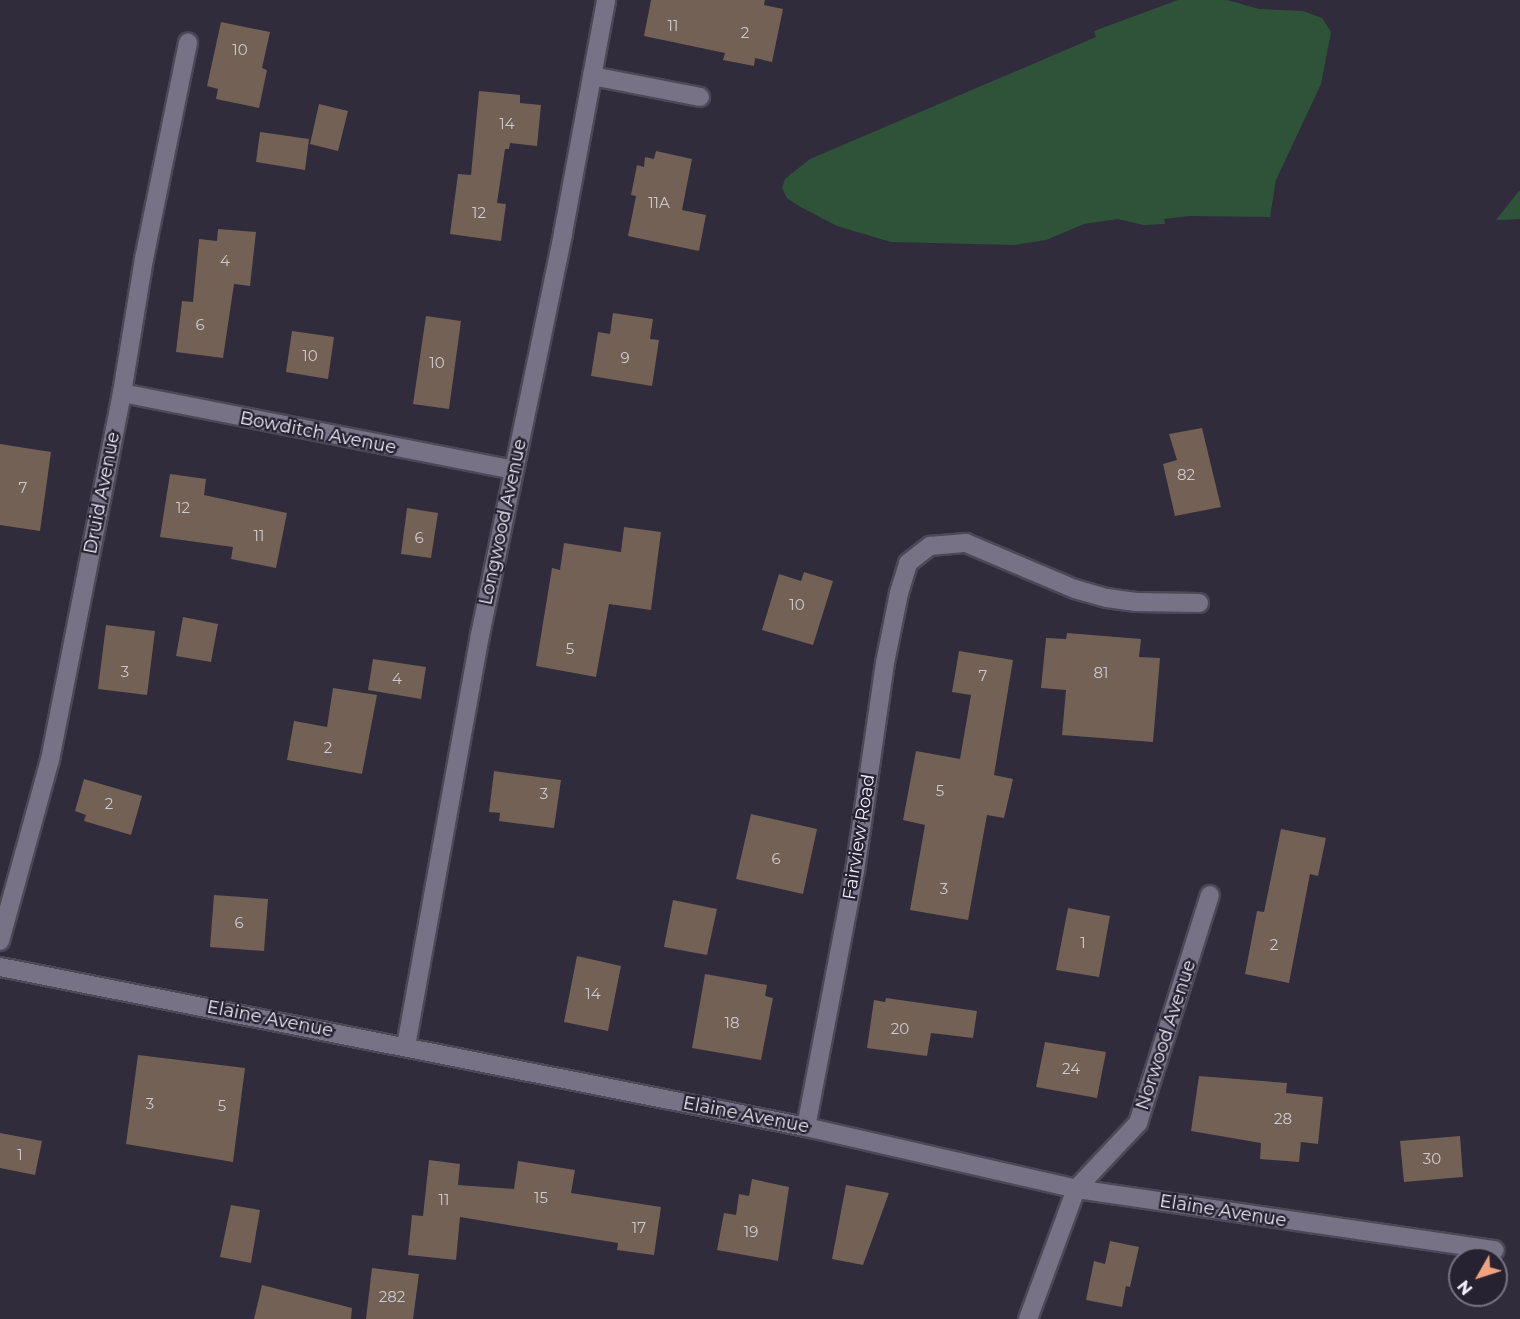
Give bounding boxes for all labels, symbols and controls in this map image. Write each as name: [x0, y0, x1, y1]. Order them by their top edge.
house number: 11: [668, 17, 678, 35]
house number: 2: [741, 24, 749, 42]
house number: 10: [232, 41, 248, 59]
house number: 14: [499, 115, 515, 133]
house number: 11A: [648, 194, 670, 212]
house number: 12: [472, 204, 486, 222]
house number: 4: [220, 252, 230, 270]
house number: 6: [195, 316, 205, 334]
house number: 10: [302, 347, 318, 365]
house number: 9: [620, 349, 630, 367]
house number: 10: [429, 354, 445, 372]
street label: Bowditch Avenue: [238, 407, 398, 459]
street label: Druid Avenue: [80, 430, 124, 556]
street label: Longwood Avenue: [475, 437, 531, 607]
house number: 82: [1177, 466, 1195, 484]
house number: 7: [19, 479, 27, 497]
house number: 12: [176, 499, 190, 517]
house number: 11: [254, 527, 264, 545]
house number: 6: [414, 529, 424, 547]
house number: 10: [789, 596, 805, 614]
house number: 5: [566, 640, 574, 658]
house number: 3: [121, 663, 129, 681]
house number: 81: [1094, 664, 1108, 682]
house number: 7: [979, 667, 987, 685]
house number: 4: [392, 670, 402, 688]
house number: 2: [324, 739, 332, 757]
street label: Fairview Road: [838, 773, 880, 901]
house number: 5: [936, 782, 944, 800]
house number: 3: [540, 785, 548, 803]
house number: 2: [105, 795, 113, 813]
house number: 6: [771, 850, 781, 868]
house number: 3: [940, 880, 948, 898]
house number: 6: [234, 914, 244, 932]
house number: 1: [1080, 934, 1086, 952]
house number: 2: [1270, 936, 1278, 954]
street label: Norwood Avenue: [1132, 957, 1200, 1113]
house number: 14: [585, 985, 601, 1003]
street label: Elaine Avenue: [205, 996, 335, 1042]
house number: 18: [725, 1014, 739, 1032]
house number: 20: [891, 1020, 909, 1038]
house number: 24: [1062, 1060, 1080, 1078]
street label: Elaine Avenue: [681, 1092, 811, 1138]
house number: 3: [146, 1095, 154, 1113]
house number: 5: [218, 1097, 226, 1115]
house number: 28: [1274, 1110, 1292, 1128]
house number: 1: [17, 1146, 23, 1164]
house number: 30: [1423, 1150, 1441, 1168]
house number: 15: [534, 1189, 548, 1207]
street label: Elaine Avenue: [1158, 1190, 1288, 1232]
house number: 11: [439, 1191, 449, 1209]
house number: 17: [632, 1219, 646, 1237]
house number: 19: [744, 1223, 758, 1241]
north arrow: [1448, 1247, 1508, 1307]
text: N: [1454, 1276, 1477, 1298]
house number: 282: [379, 1288, 405, 1306]

